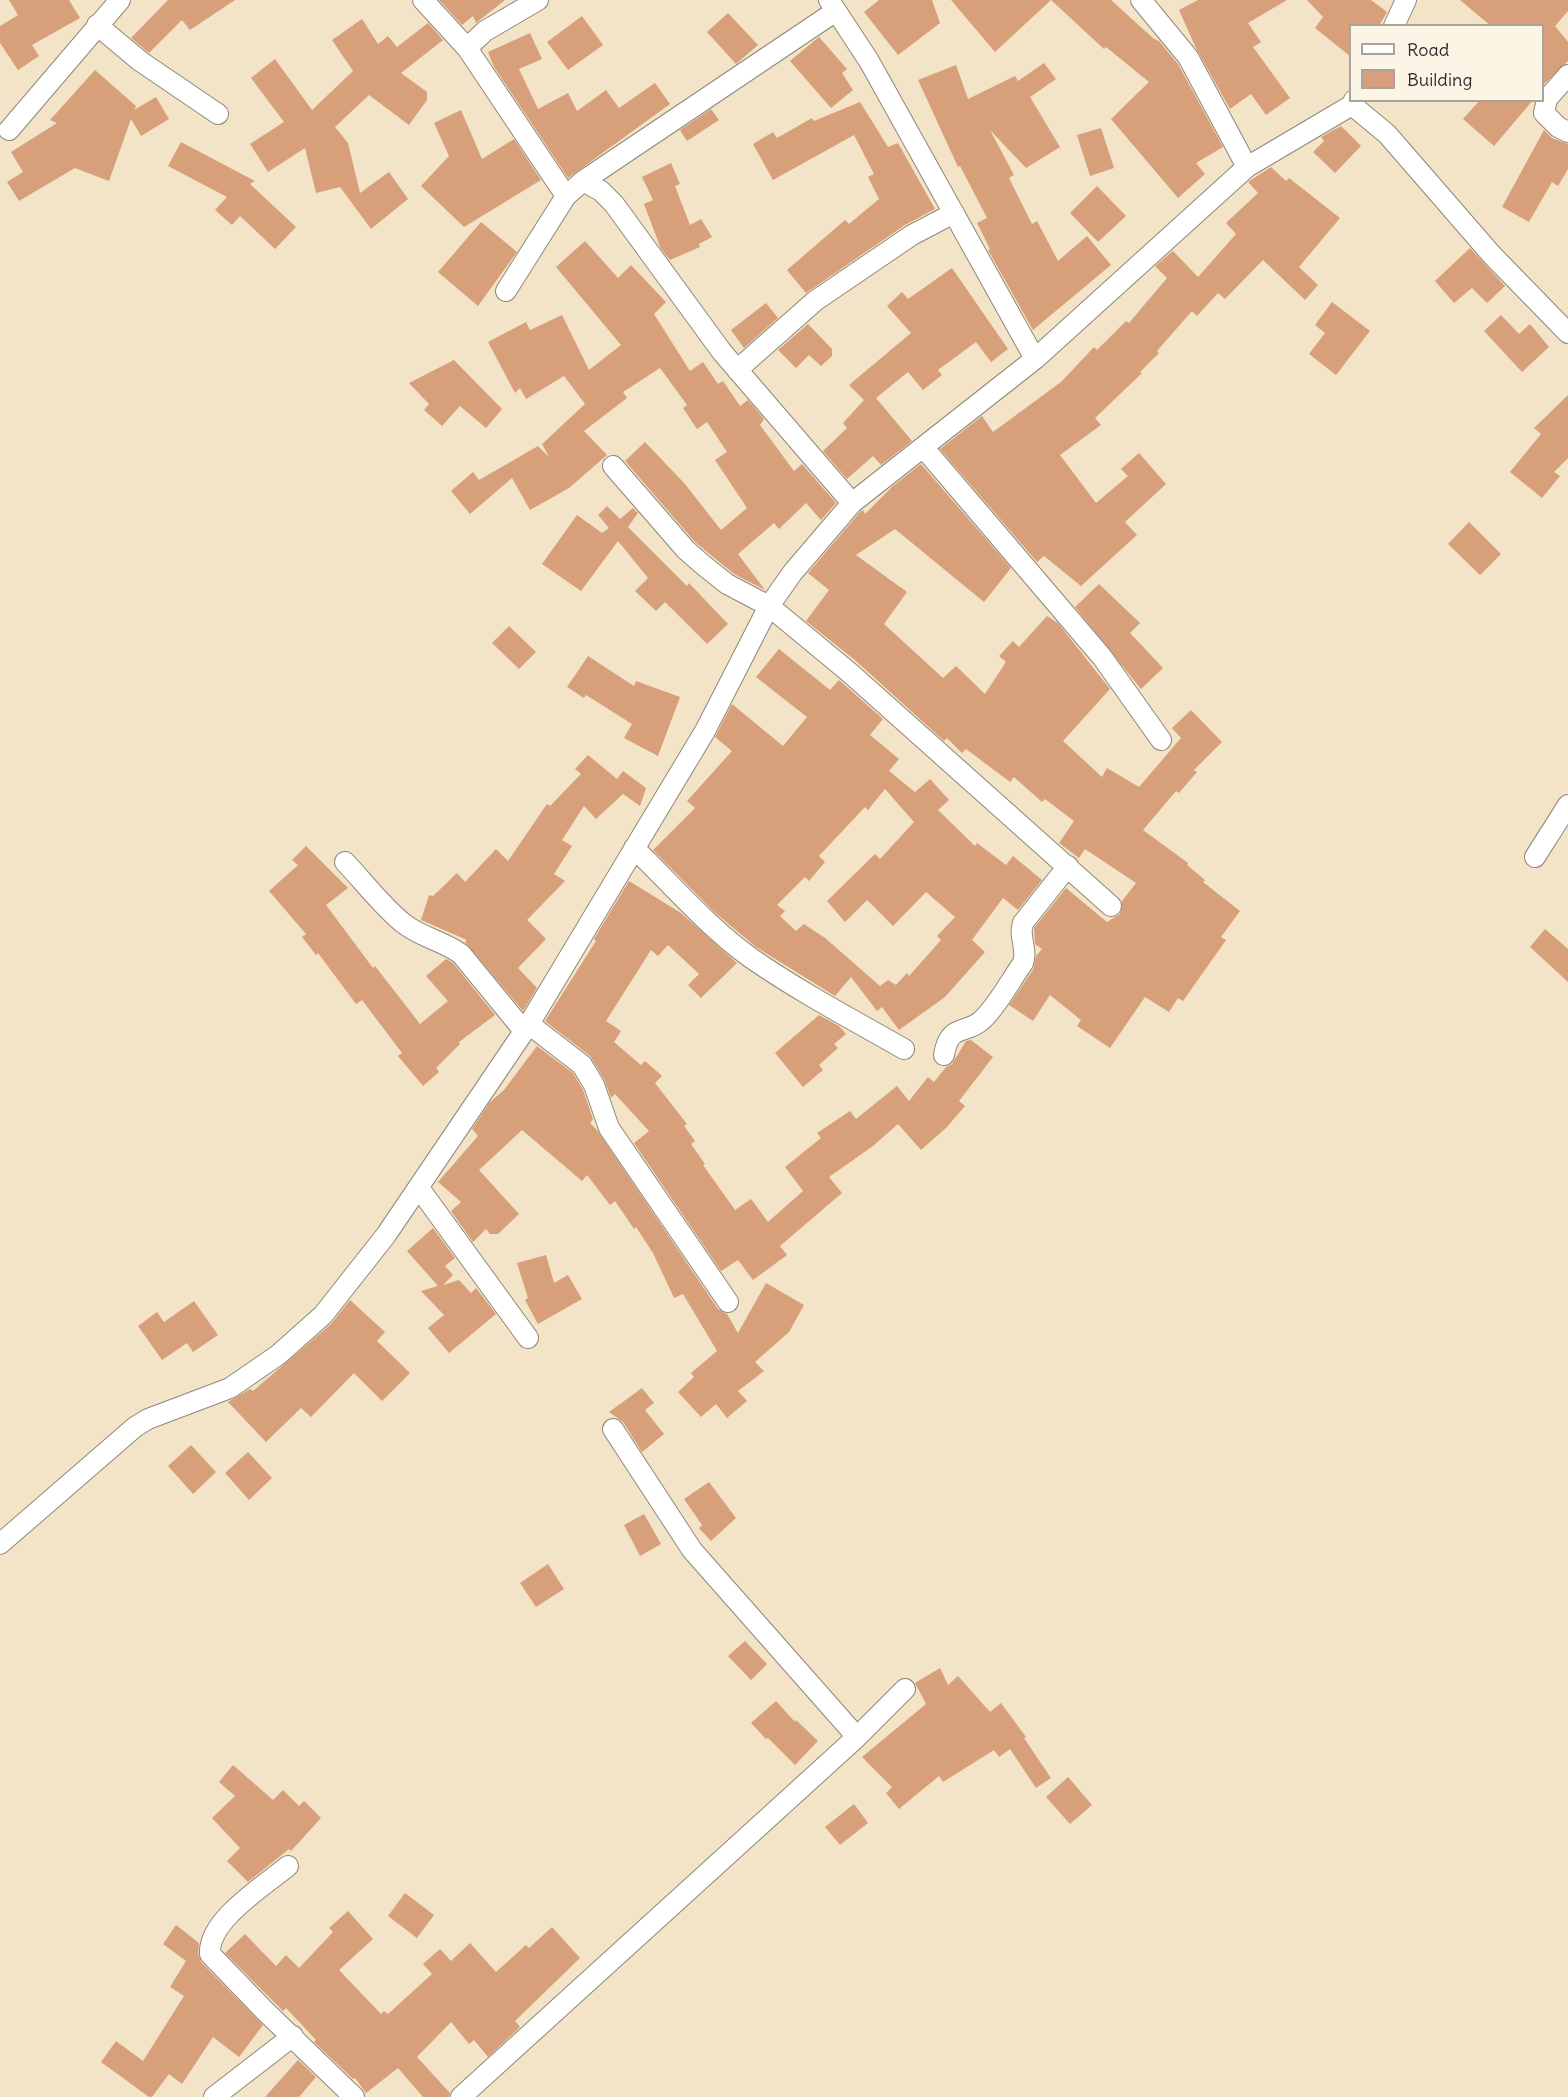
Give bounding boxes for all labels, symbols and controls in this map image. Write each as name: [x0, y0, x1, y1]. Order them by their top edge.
legend: [1349, 24, 1544, 102]
text: Road: [1407, 38, 1449, 61]
text: Building: [1407, 68, 1472, 91]

